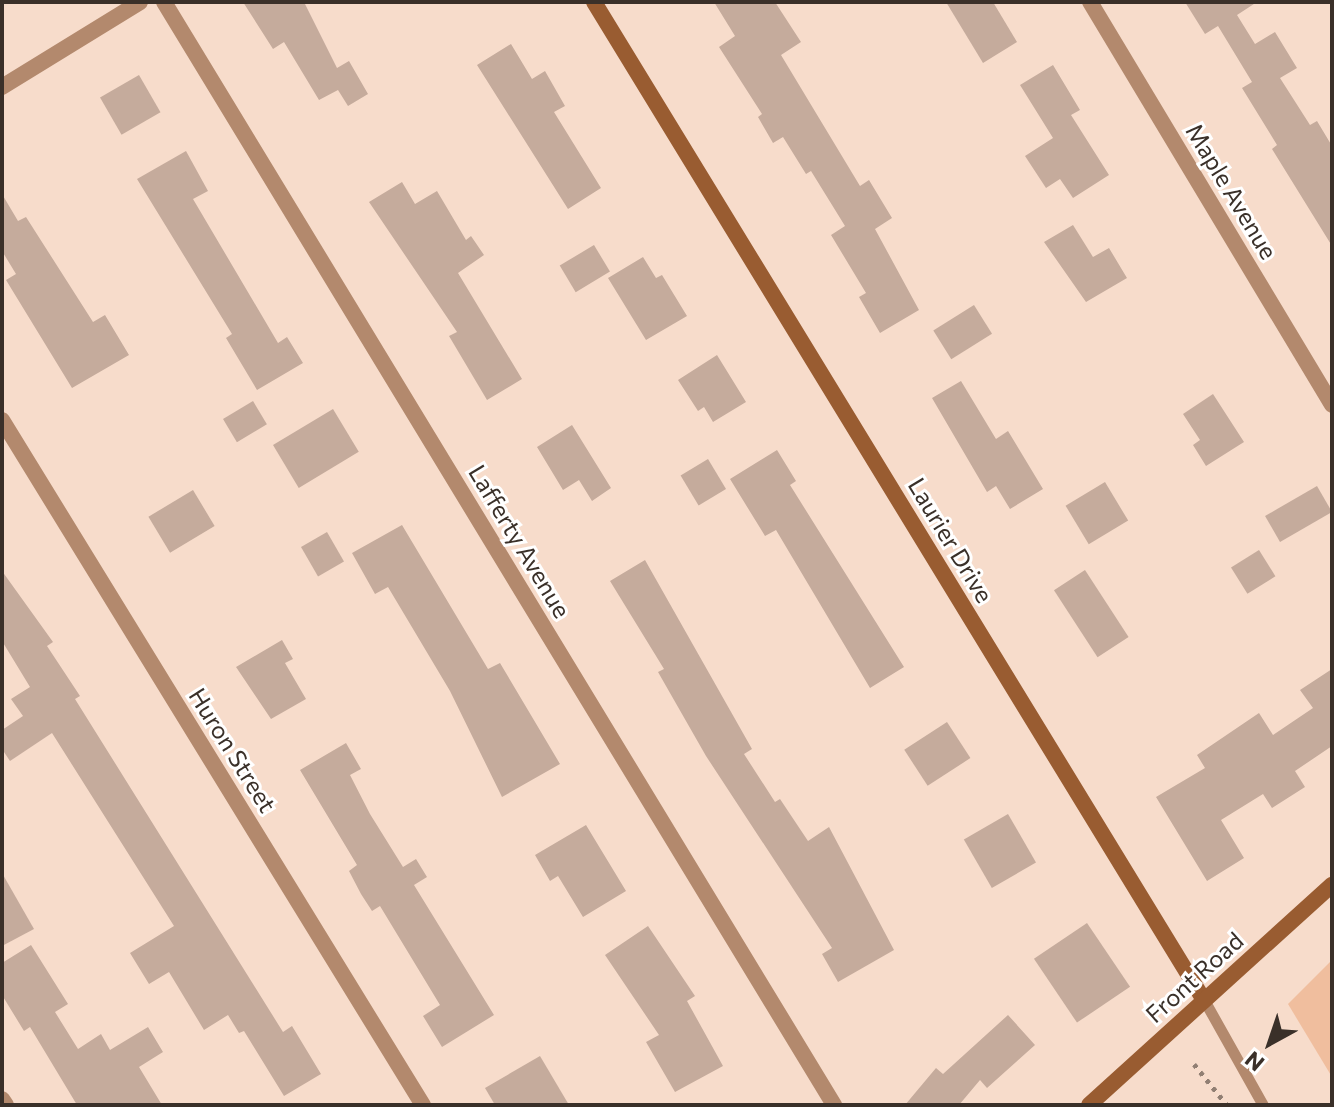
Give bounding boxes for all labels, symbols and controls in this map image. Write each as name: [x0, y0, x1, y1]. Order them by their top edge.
street label: Maple Avenue: [1180, 118, 1284, 264]
street label: Lafferty Avenue: [463, 459, 577, 623]
street label: Laurier Drive: [903, 472, 999, 608]
street label: Huron Street: [183, 683, 283, 817]
street label: Front Road: [1139, 926, 1249, 1028]
north arrow: [1230, 1003, 1310, 1083]
text: N: [1239, 1046, 1269, 1077]

